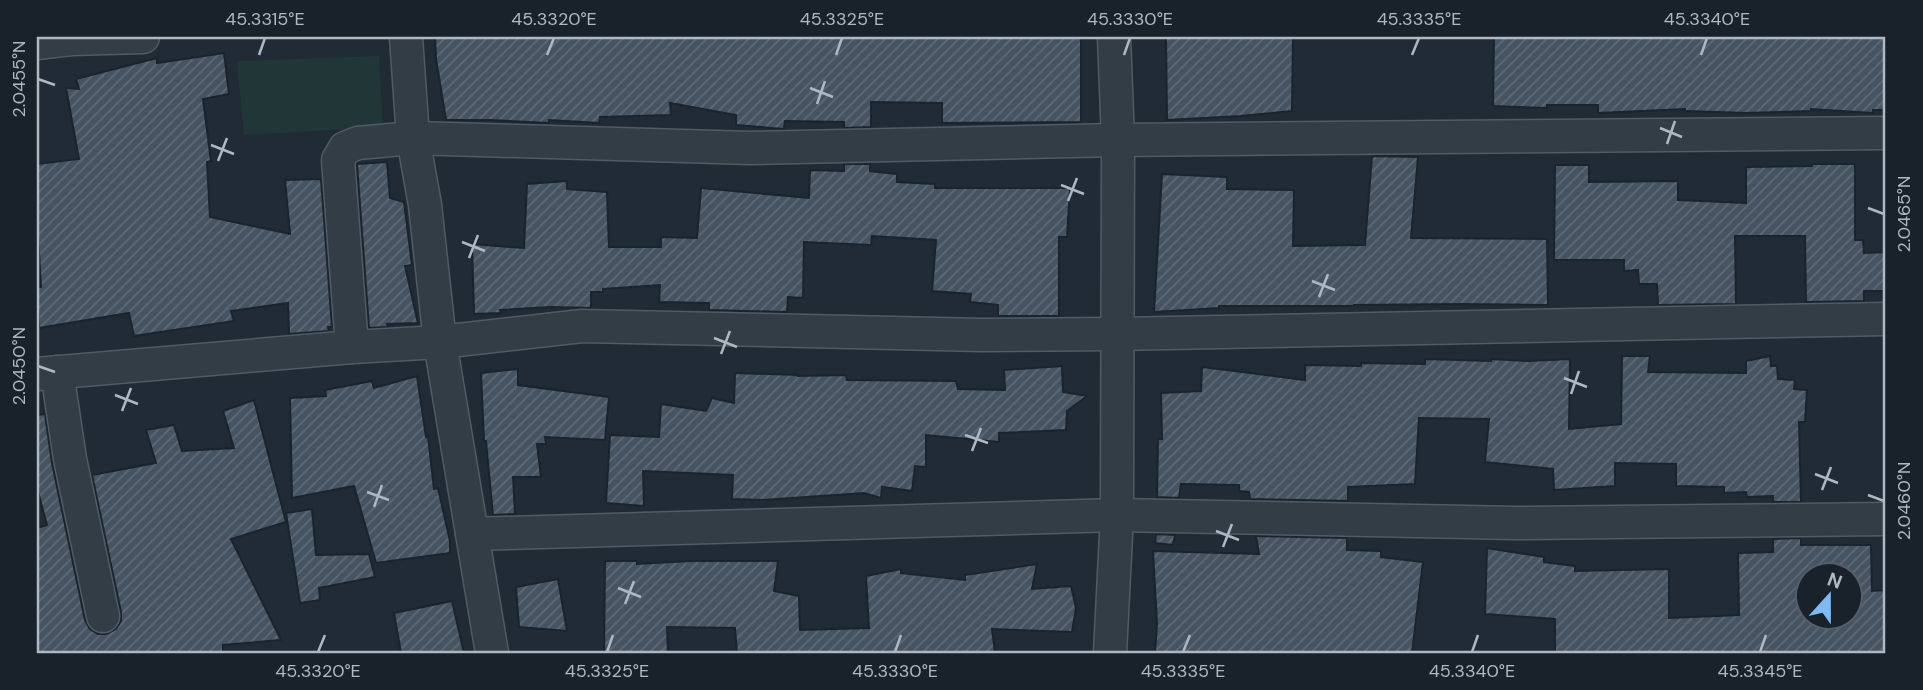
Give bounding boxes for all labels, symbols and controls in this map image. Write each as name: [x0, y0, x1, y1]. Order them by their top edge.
text: 45.3315°E: [225, 7, 305, 31]
text: 45.3320°E: [511, 7, 597, 31]
text: 45.3325°E: [800, 7, 884, 31]
text: 45.3330°E: [1087, 7, 1173, 31]
text: 45.3335°E: [1377, 7, 1461, 31]
text: 45.3340°E: [1664, 7, 1750, 31]
text: 2.0455°N: [7, 40, 31, 118]
text: 2.0465°N: [1892, 176, 1916, 253]
text: 2.0450°N: [7, 327, 31, 405]
text: 2.0460°N: [1892, 462, 1916, 540]
north arrow: [1794, 560, 1864, 630]
text: N: [1824, 566, 1846, 595]
text: 45.3320°E: [275, 659, 361, 683]
text: 45.3325°E: [565, 659, 649, 683]
text: 45.3330°E: [852, 659, 938, 683]
text: 45.3335°E: [1141, 659, 1225, 683]
text: 45.3340°E: [1429, 659, 1515, 683]
text: 45.3345°E: [1718, 659, 1803, 683]

